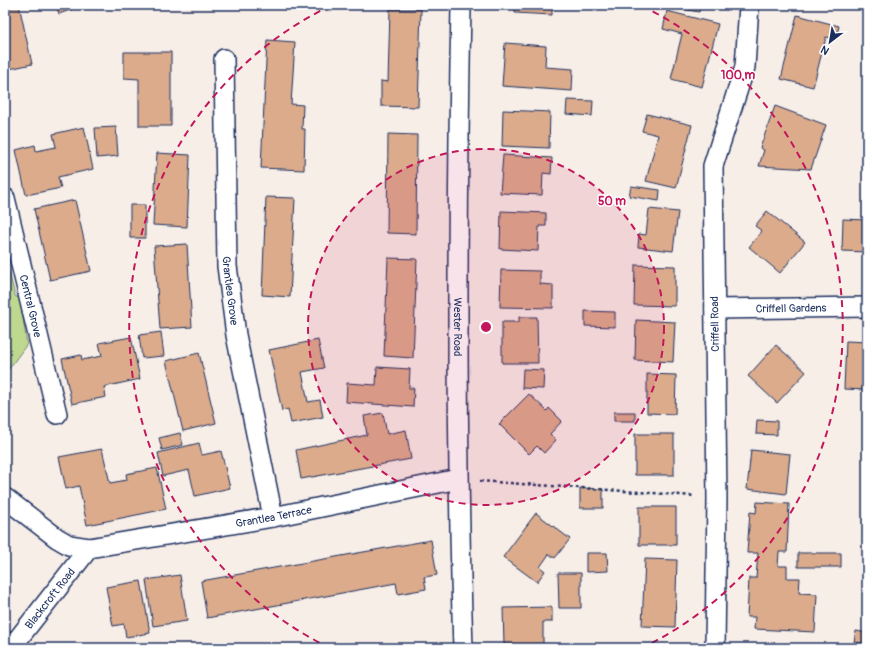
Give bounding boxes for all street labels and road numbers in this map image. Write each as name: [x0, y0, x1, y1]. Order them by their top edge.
street label: Grantlea Grove: [220, 256, 241, 327]
street label: Central Grove: [17, 273, 45, 339]
street label: Criffell Road: [708, 296, 722, 352]
street label: Wester Road: [451, 298, 464, 356]
street label: Criffell Gardens: [756, 301, 827, 315]
street label: Grantlea Terrace: [235, 503, 313, 530]
street label: Blackcroft Road: [22, 565, 77, 631]

